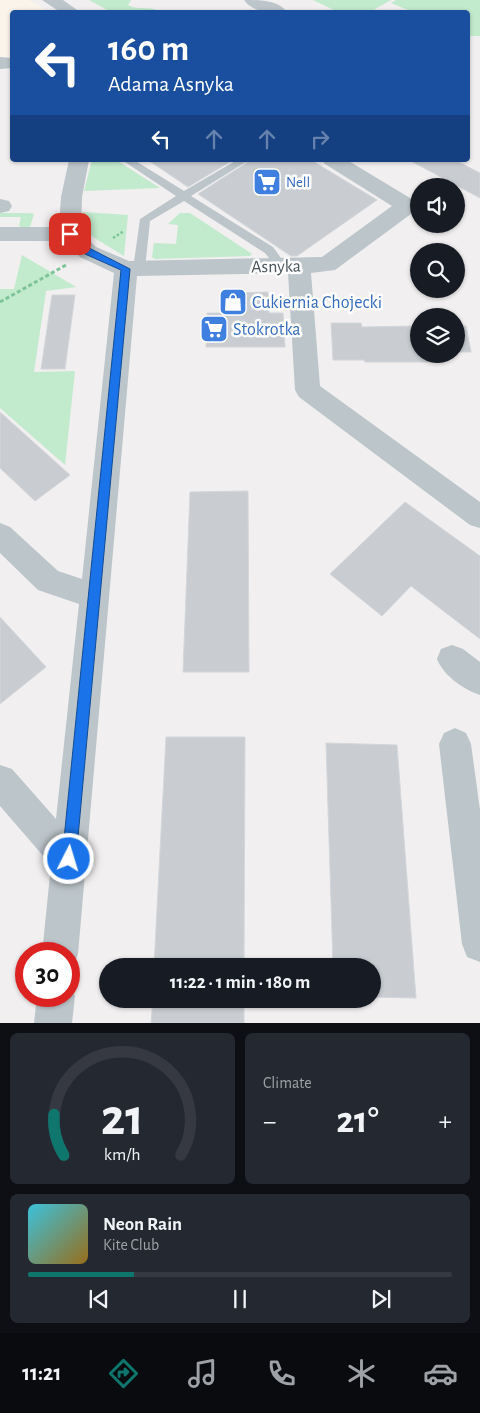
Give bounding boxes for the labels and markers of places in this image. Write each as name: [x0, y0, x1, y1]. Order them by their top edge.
supermarket icon: Nell: [252, 167, 282, 197]
place label: Nell: [286, 175, 310, 190]
pin: [49, 213, 91, 255]
shop icon: Cukiernia Chojecki: [218, 287, 248, 317]
place label: Cukiernia Chojecki: [252, 294, 382, 312]
supermarket icon: Stokrotka: [199, 314, 229, 344]
place label: Stokrotka: [233, 321, 301, 339]

